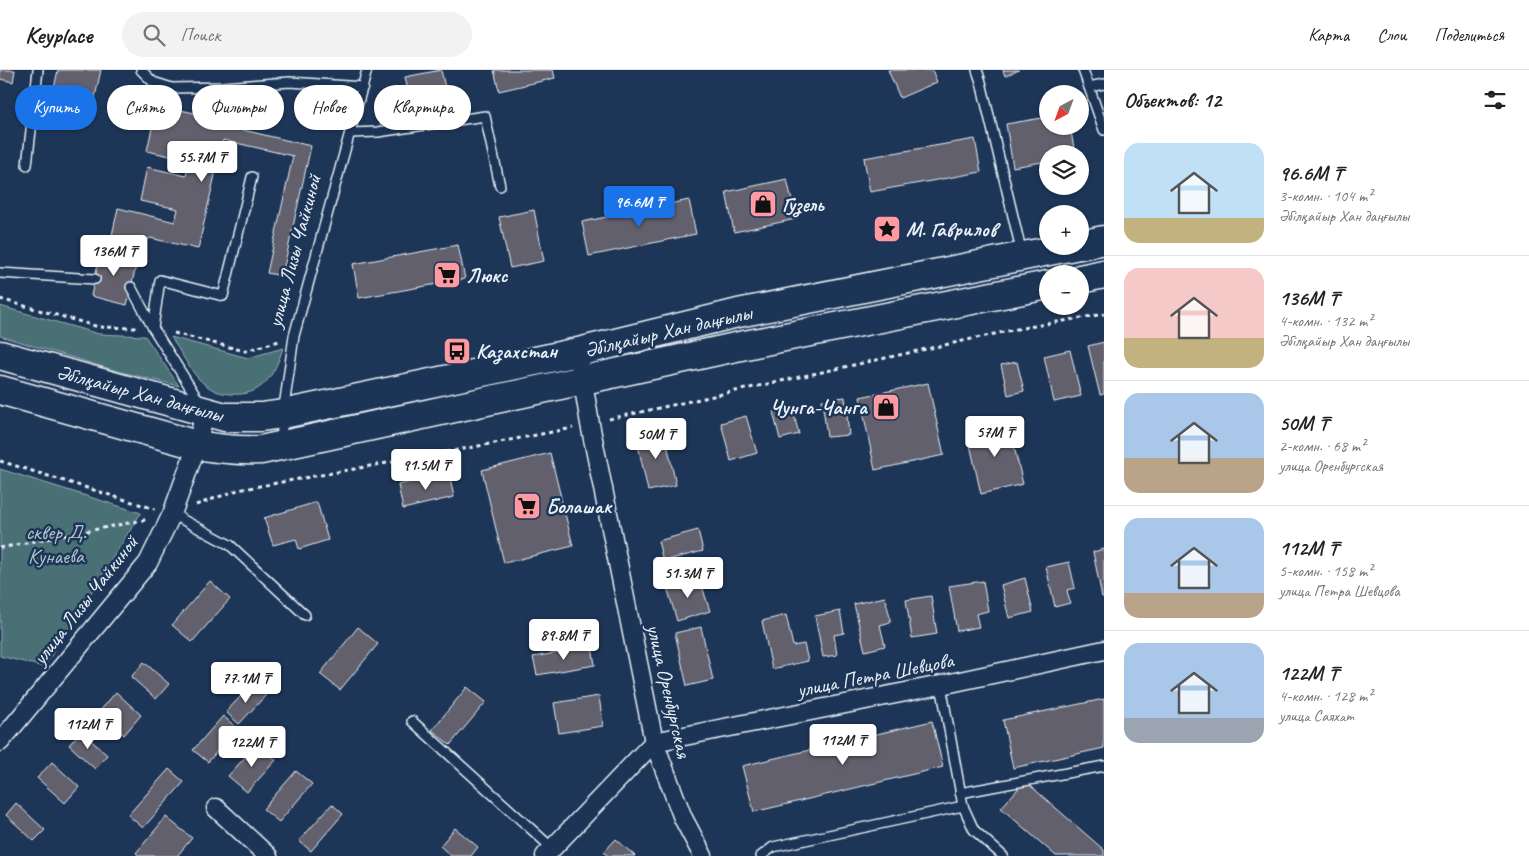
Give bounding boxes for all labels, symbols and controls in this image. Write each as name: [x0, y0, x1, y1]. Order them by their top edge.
search box: [122, 12, 472, 57]
text: Keyplace: [25, 20, 92, 50]
icon: search: [140, 21, 168, 49]
text: Поиск: [180, 23, 220, 47]
text: Карта: [1308, 24, 1349, 46]
text: Слои: [1377, 24, 1406, 46]
text: Поделиться: [1434, 24, 1504, 46]
chip: Купить: [15, 85, 97, 130]
chip: Снять: [107, 85, 182, 130]
chip: Фильтры: [192, 85, 284, 130]
chip: Новое: [294, 85, 364, 130]
chip: Квартира: [374, 85, 471, 130]
north arrow: [1039, 85, 1089, 135]
map controls: [1039, 85, 1089, 315]
icon: filters: [1481, 86, 1509, 114]
text: Объектов: 12: [1124, 87, 1221, 113]
pin: 55.7M ₸: [156, 140, 248, 183]
button: layers: [1039, 145, 1089, 195]
text: 55.7M ₸: [178, 147, 226, 167]
text: 96.6M ₸: [1279, 160, 1343, 186]
icon: home: [1164, 163, 1224, 223]
street label: улица Лизы Чайкиной: [261, 171, 327, 332]
pin: 96.6M ₸: [593, 186, 685, 228]
text: 3-комн. · 104 m²: [1279, 186, 1372, 206]
shop icon: Гузель: [748, 189, 778, 219]
place label: Гузель: [782, 191, 825, 218]
text: 96.6M ₸: [615, 192, 663, 212]
button: +: [1039, 205, 1089, 255]
text: Әбілқайыр Хан даңғылы: [1279, 206, 1409, 226]
place icon: М. Гаврилов: [872, 214, 902, 244]
place label: М. Гаврилов: [906, 216, 1001, 242]
pin: 136M ₸: [73, 234, 155, 277]
text: 136M ₸: [91, 241, 137, 261]
supermarket icon: Люкс: [432, 260, 462, 290]
place label: Люкс: [466, 262, 508, 288]
button: −: [1039, 265, 1089, 315]
text: 136M ₸: [1279, 285, 1338, 311]
icon: home: [1164, 288, 1224, 348]
street label: Әбілқайыр Хан даңғылы: [582, 299, 756, 363]
text: 4-комн. · 132 m²: [1279, 311, 1372, 331]
text: Әбілқайыр Хан даңғылы: [1279, 331, 1409, 351]
bus stop icon: Казахстан: [442, 336, 472, 366]
place label: Казахстан: [476, 338, 559, 365]
street label: Әбілқайыр Хан даңғылы: [54, 358, 228, 428]
shop icon: Чунга-Чанга: [871, 392, 901, 422]
place label: Чунга-Чанга: [769, 394, 869, 420]
text: 50M ₸: [1279, 410, 1328, 436]
icon: home: [1164, 413, 1224, 473]
pin: 57M ₸: [960, 416, 1030, 458]
pin: 50M ₸: [621, 418, 691, 460]
text: 57M ₸: [976, 422, 1014, 442]
text: 50M ₸: [637, 424, 675, 444]
text: 2-комн. · 68 m²: [1279, 436, 1365, 456]
pin: 91.5M ₸: [380, 448, 472, 491]
text: 91.5M ₸: [402, 455, 450, 475]
text: улица Оренбургская: [1279, 456, 1383, 476]
supermarket icon: Болашак: [512, 491, 542, 521]
place label: Болашак: [546, 493, 613, 519]
park label: сквер Д. Кунаева: [26, 519, 87, 569]
street label: улица Лизы Чайкиной: [25, 529, 144, 672]
text: 112M ₸: [1279, 535, 1338, 561]
icon: home: [1164, 538, 1224, 598]
pin: 51.3M ₸: [642, 556, 734, 599]
text: 5-комн. · 158 m²: [1279, 561, 1372, 581]
text: 51.3M ₸: [664, 563, 712, 583]
text: улица Петра Шевцова: [1279, 581, 1400, 601]
pin: 89.8M ₸: [518, 618, 610, 661]
street label: улица Оренбургская: [641, 620, 697, 762]
text: 89.8M ₸: [540, 625, 588, 645]
street label: улица Петра Шевцова: [793, 647, 957, 703]
text: 122M ₸: [1279, 660, 1338, 686]
pin: 77.1M ₸: [200, 662, 292, 704]
icon: home: [1164, 663, 1224, 723]
text: 77.1M ₸: [222, 668, 270, 688]
text: 4-комн. · 128 m²: [1279, 686, 1372, 706]
text: улица Саяхат: [1279, 706, 1353, 726]
pin: 112M ₸: [47, 708, 129, 750]
text: 112M ₸: [66, 714, 110, 734]
pin: 112M ₸: [802, 724, 884, 766]
pin: 122M ₸: [211, 726, 293, 768]
text: 112M ₸: [821, 730, 865, 750]
text: 122M ₸: [230, 732, 274, 752]

